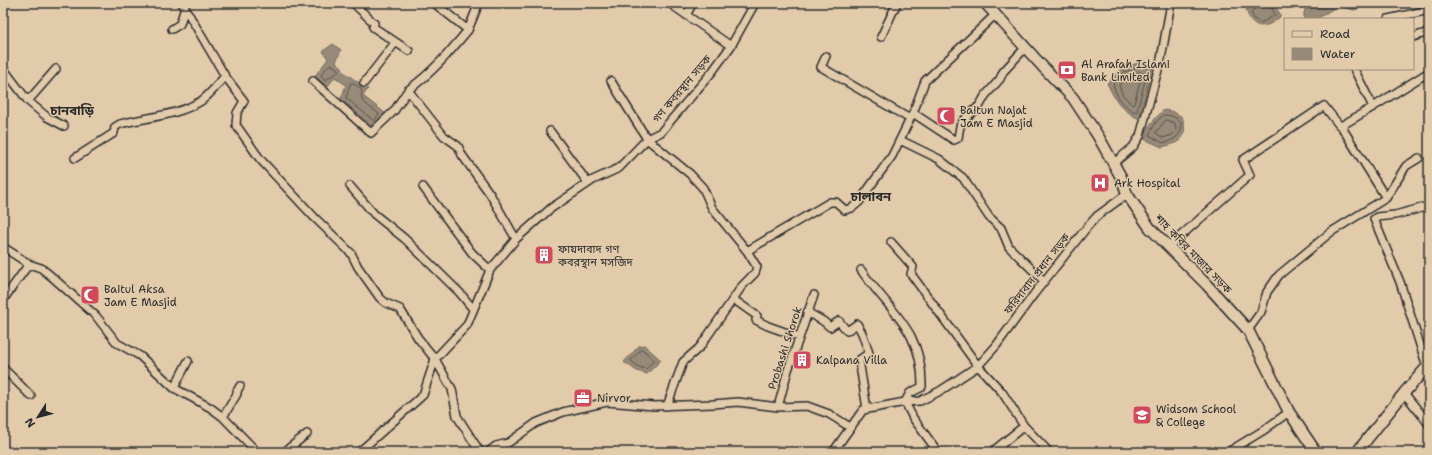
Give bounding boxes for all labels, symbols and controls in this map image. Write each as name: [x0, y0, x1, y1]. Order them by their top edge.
legend: [1284, 18, 1414, 70]
text: Road: [1320, 26, 1351, 42]
text: Water: [1320, 46, 1356, 62]
street label: গণ কবরস্থান সড়ক: [649, 52, 715, 126]
place label: Al Arafah Islami Bank Limited: [1081, 57, 1170, 85]
bank icon: Al Arafah Islami Bank Limited: [1056, 59, 1078, 81]
district label: চানবাড়ি: [49, 102, 94, 119]
place label: Baitun Najat Jam E Masjid: [960, 103, 1033, 131]
mosque icon: Baitun Najat Jam E Masjid: [935, 105, 957, 127]
hospital icon: Ark Hospital: [1089, 172, 1111, 194]
place label: Ark Hospital: [1114, 176, 1181, 191]
district label: চালাবন: [850, 188, 892, 205]
street label: শাহ কবির মাজার সড়ক: [1151, 210, 1235, 297]
street label: ফরিদাবাদ প্রধান সড়ক: [1000, 230, 1073, 318]
place label: ফায়দাবাদ গণ কবরস্থান মসজিদ: [557, 242, 634, 270]
building icon: ফায়দাবাদ গণ কবরস্থান মসজিদ: [533, 244, 555, 266]
place label: Baitul Aksa Jam E Masjid: [104, 282, 177, 310]
mosque icon: Baitul Aksa Jam E Masjid: [79, 284, 101, 306]
street label: Probashi Shorok: [765, 305, 805, 391]
building icon: Kalpana Villa: [791, 349, 813, 371]
place label: Kalpana Villa: [816, 353, 887, 368]
office icon: Nirvor: [572, 387, 594, 409]
place label: Nirvor: [597, 391, 631, 406]
north arrow: [18, 397, 58, 437]
place label: Widsom School & College: [1156, 402, 1237, 430]
school or university icon: Widsom School & College: [1131, 404, 1153, 426]
text: N: [22, 414, 39, 431]

